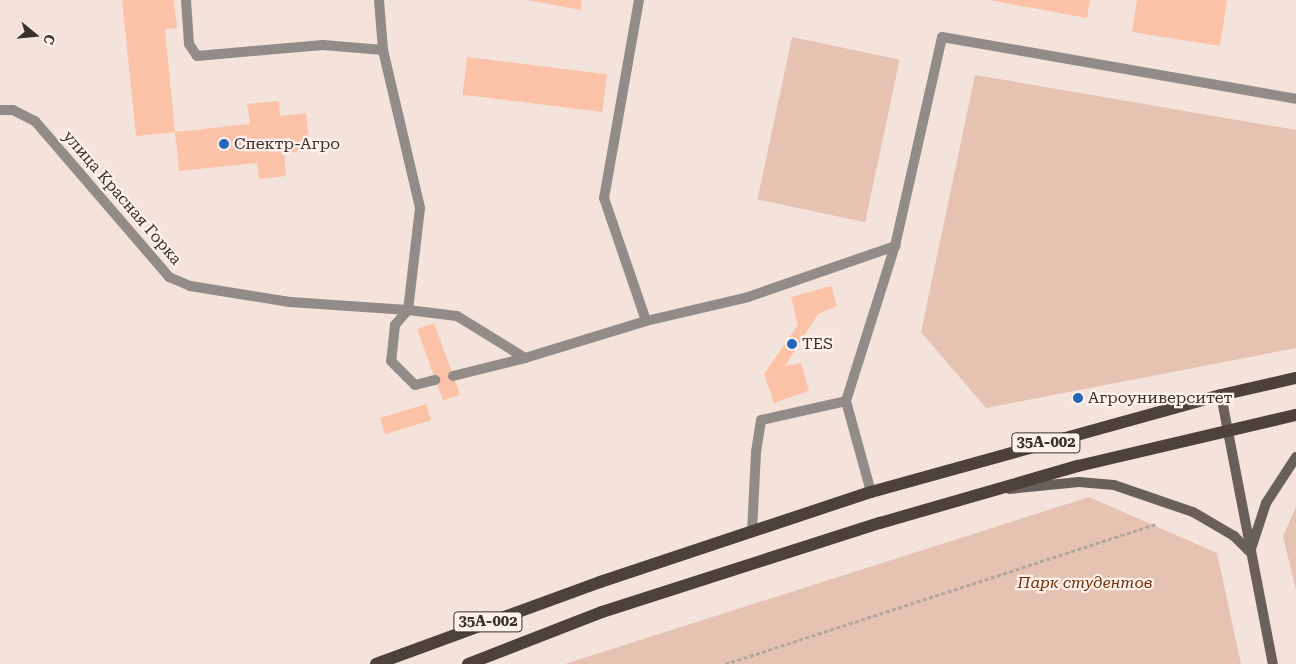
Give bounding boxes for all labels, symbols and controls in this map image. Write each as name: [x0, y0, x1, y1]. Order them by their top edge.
north arrow: [10, 10, 60, 60]
text: С: [40, 32, 58, 46]
street label: улица Красная Горка: [59, 127, 185, 269]
place label: Спектр-Агро: [234, 134, 340, 154]
marker: Спектр-Агро: [218, 138, 230, 150]
place label: TES: [802, 334, 833, 354]
marker: TES: [786, 338, 798, 350]
place label: Агроуниверситет: [1088, 388, 1233, 408]
marker: Агроуниверситет: [1072, 392, 1084, 404]
road number: 35А-002: [1011, 430, 1081, 456]
park label: Парк студентов: [1017, 573, 1153, 593]
road number: 35А-002: [453, 610, 523, 634]

